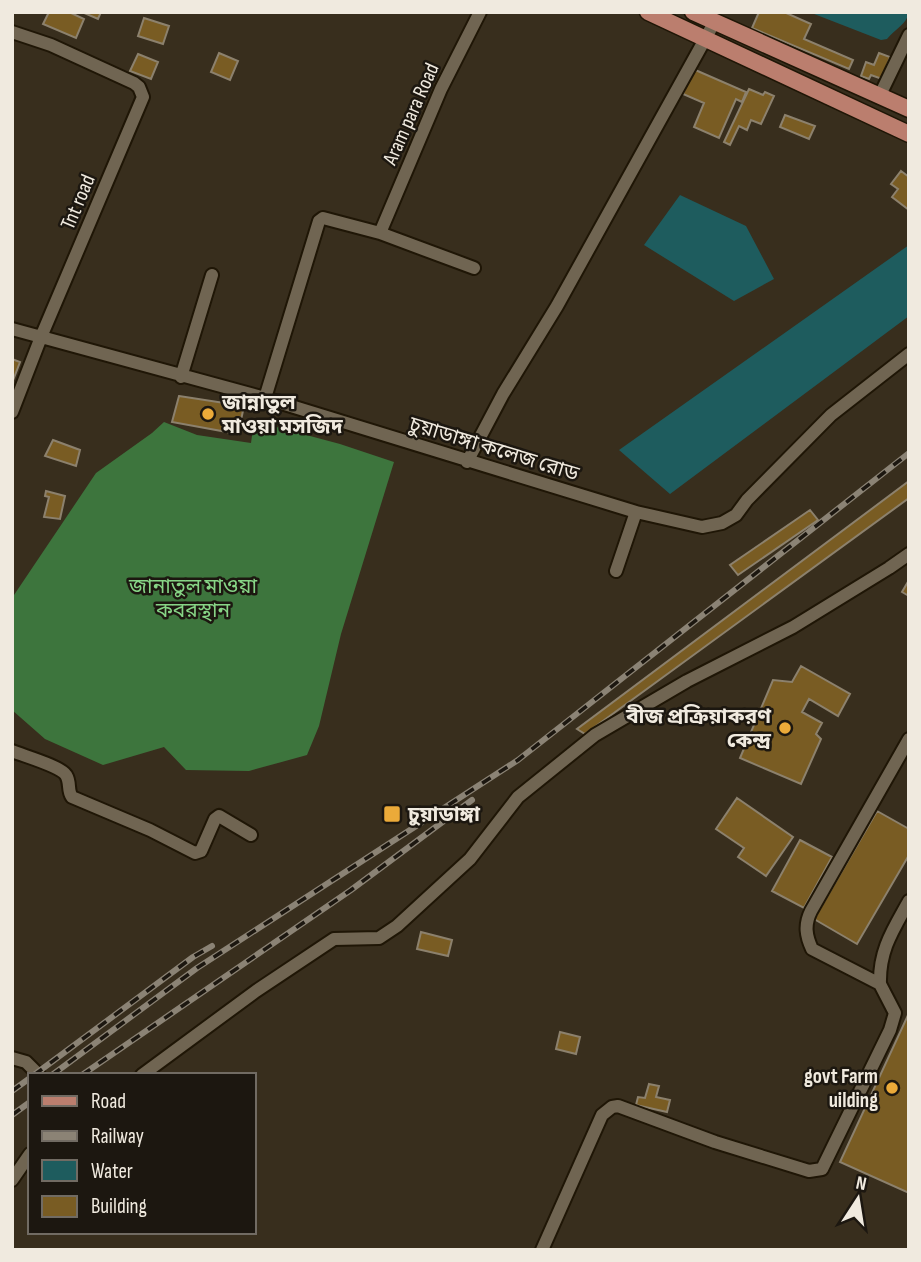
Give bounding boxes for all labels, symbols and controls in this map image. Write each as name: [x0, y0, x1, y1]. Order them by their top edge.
street label: Aram para Road: [377, 59, 445, 170]
street label: Tnt road: [55, 171, 101, 233]
place label: জান্নাতুল মাওয়া মসজিদ: [221, 390, 344, 439]
marker: জান্নাতুল মাওয়া মসজিদ: [200, 406, 216, 422]
street label: চুয়াডাঙ্গা কলেজ রোড: [405, 411, 583, 487]
park label: জানাতুল মাওয়া কবরস্থান: [128, 574, 257, 623]
place label: বীজ প্রক্রিয়াকরণ কেন্দ্র: [625, 704, 772, 753]
marker: বীজ প্রক্রিয়াকরণ কেন্দ্র: [777, 720, 793, 736]
place label: চুয়াডাঙ্গা: [407, 802, 481, 827]
marker: চুয়াডাঙ্গা: [382, 804, 402, 824]
place label: govt Farm uilding: [804, 1064, 878, 1113]
legend: [28, 1073, 256, 1234]
marker: govt Farm uilding: [884, 1080, 900, 1096]
text: Road: [91, 1089, 126, 1114]
text: Railway: [91, 1124, 144, 1149]
text: Water: [91, 1159, 133, 1184]
north arrow: [823, 1164, 893, 1234]
text: N: [854, 1172, 869, 1196]
text: Building: [91, 1194, 147, 1219]

